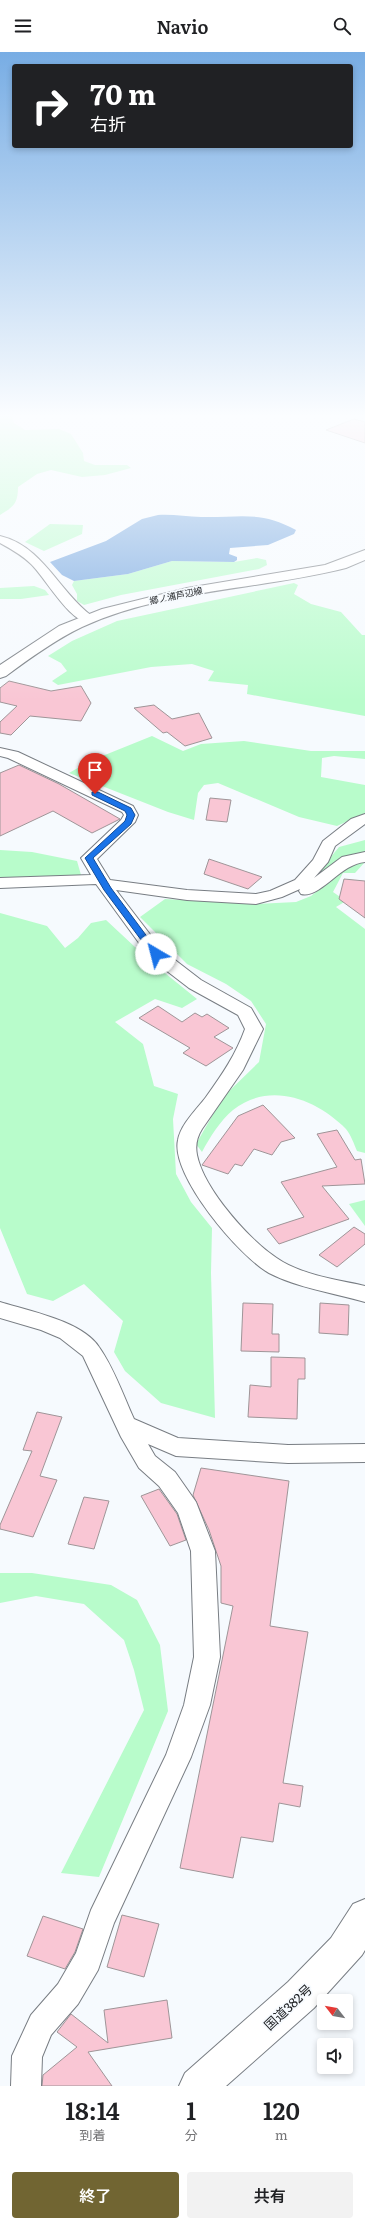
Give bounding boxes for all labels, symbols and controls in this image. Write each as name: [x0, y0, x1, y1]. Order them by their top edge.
text: Navio: [157, 13, 208, 40]
icon: menu: [12, 15, 34, 37]
icon: search: [331, 15, 353, 37]
text: 70 m: [90, 72, 156, 114]
icon: right: [24, 80, 76, 132]
text: 右折: [90, 110, 126, 137]
street label: 郷ノ浦芦辺線: [148, 582, 205, 607]
pin: [78, 753, 112, 794]
icon: arrive: [84, 759, 106, 781]
position arrow: [135, 933, 177, 975]
street label: 国道382号: [259, 1979, 316, 2034]
north arrow: [317, 1994, 353, 2030]
map controls: [317, 1994, 353, 2074]
button: sound: [317, 2038, 353, 2074]
text: 18:14: [65, 2092, 120, 2127]
text: 1: [186, 2092, 196, 2127]
text: 120: [263, 2092, 300, 2127]
text: 到着: [79, 2125, 105, 2144]
text: 分: [185, 2125, 198, 2144]
text: m: [275, 2125, 288, 2144]
button: 終了: [12, 2172, 179, 2218]
button: 共有: [187, 2172, 353, 2218]

